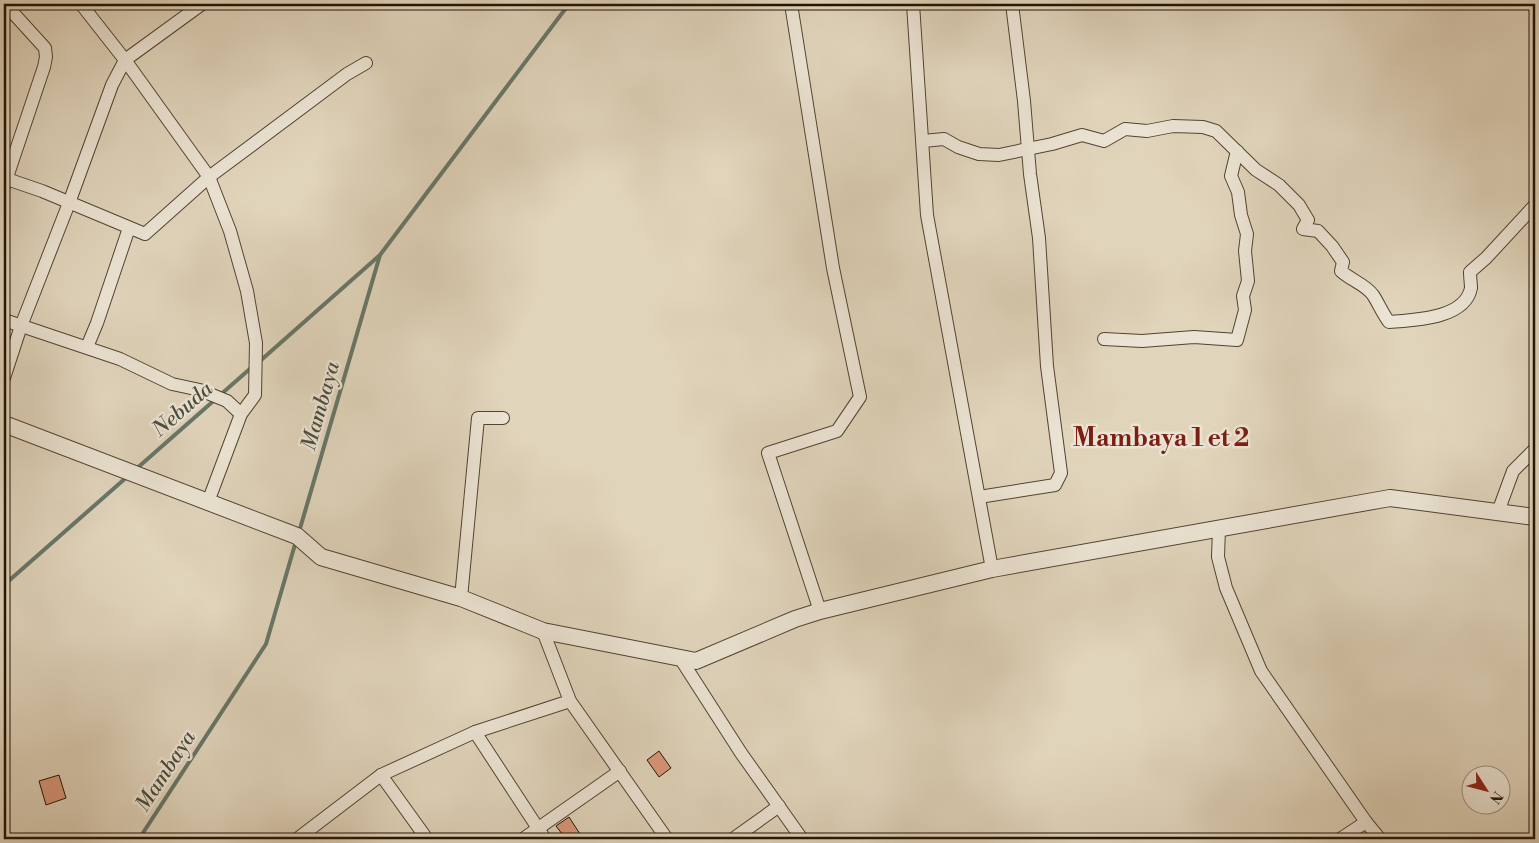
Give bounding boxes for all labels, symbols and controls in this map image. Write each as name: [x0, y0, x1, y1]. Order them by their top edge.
water label: Mambaya: [296, 358, 346, 454]
water label: Nebuda: [146, 376, 219, 444]
district label: Mambaya 1 et 2: [1073, 423, 1249, 454]
water label: Mambaya: [130, 726, 202, 817]
north arrow: [1462, 766, 1512, 816]
text: N: [1485, 787, 1506, 807]

